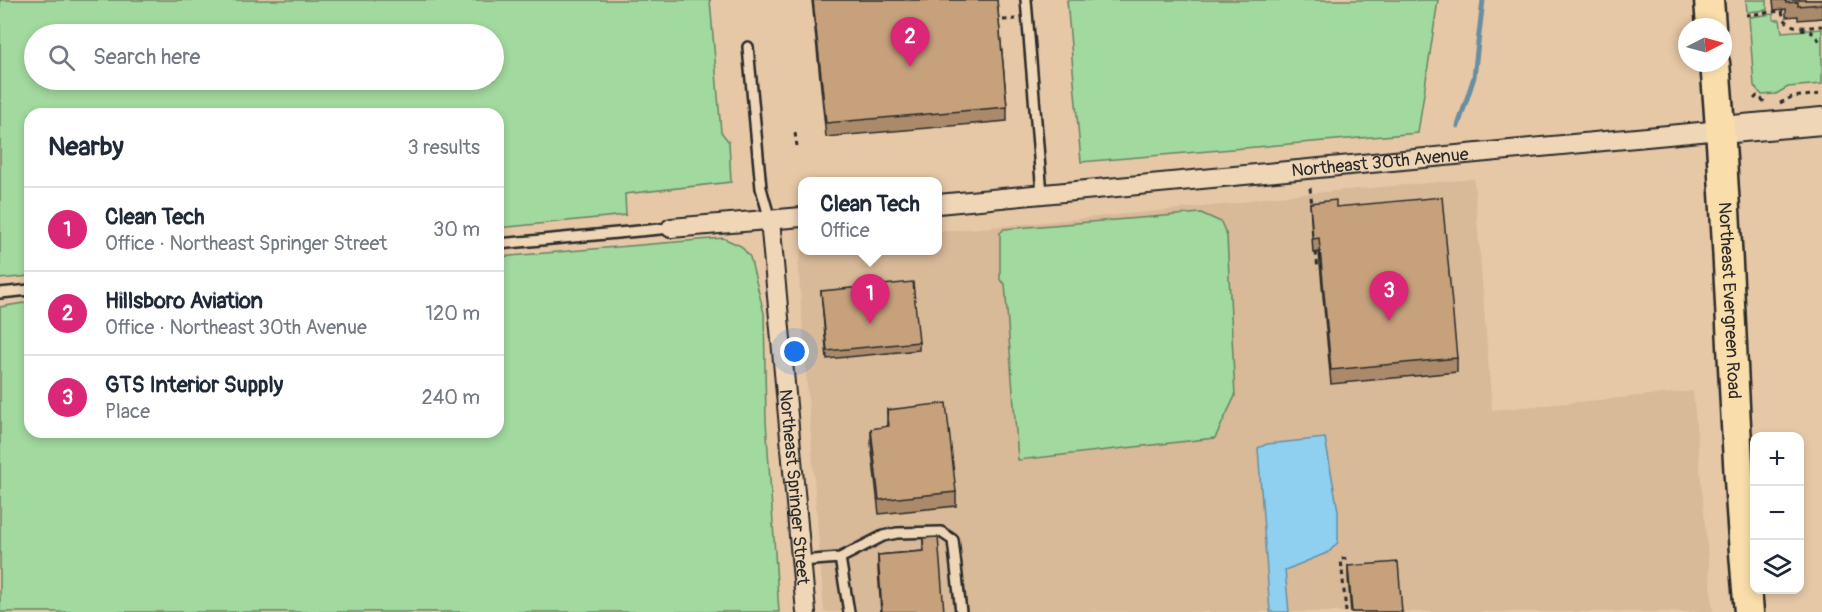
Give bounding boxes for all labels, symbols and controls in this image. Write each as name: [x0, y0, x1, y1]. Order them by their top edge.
pin: 2: [890, 17, 930, 67]
north arrow: [1678, 18, 1732, 72]
search box: [24, 24, 504, 90]
icon: search: [45, 41, 78, 74]
text: Search here: [93, 43, 200, 71]
text: Nearby: [48, 131, 124, 163]
text: 3 results: [408, 135, 480, 160]
street label: Northeast 30th Avenue: [1290, 143, 1470, 183]
popup: [798, 177, 942, 255]
text: Clean Tech: [820, 190, 920, 218]
street label: Northeast Evergreen Road: [1713, 201, 1746, 400]
text: Clean Tech: [105, 203, 205, 231]
text: 1: [64, 217, 71, 242]
text: 30 m: [433, 217, 480, 242]
text: Office: [820, 218, 870, 243]
text: Office · Northeast Springer Street: [105, 231, 387, 256]
pin: 3: [1370, 272, 1408, 321]
pin: 1: [850, 274, 890, 324]
text: Hillsboro Aviation: [105, 287, 263, 315]
text: 2: [62, 301, 73, 326]
text: 120 m: [425, 301, 480, 326]
text: Office · Northeast 30th Avenue: [105, 315, 367, 340]
your location: [780, 337, 809, 366]
text: GTS Interior Supply: [105, 371, 283, 399]
text: 3: [62, 385, 73, 410]
text: 240 m: [421, 385, 480, 410]
street label: Northeast Springer Street: [774, 388, 815, 586]
text: Place: [105, 399, 150, 424]
map controls: [1750, 432, 1804, 594]
button: +: [1750, 432, 1804, 486]
button: −: [1750, 486, 1804, 540]
button: layers: [1750, 540, 1804, 594]

